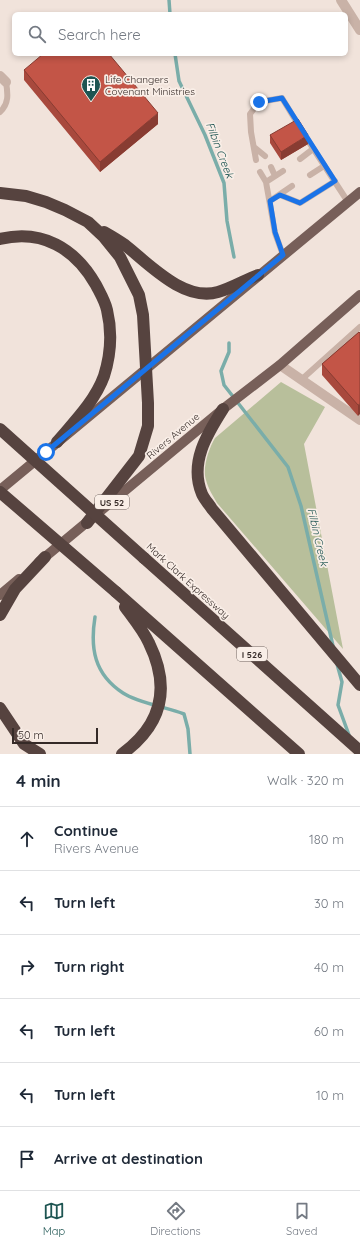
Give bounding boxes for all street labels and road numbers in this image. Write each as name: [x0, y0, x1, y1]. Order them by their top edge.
street label: Rivers Avenue: [144, 410, 202, 462]
road number: US 52: [95, 495, 129, 509]
street label: Mark Clark Expressway: [144, 540, 232, 622]
road number: I 526: [237, 647, 267, 661]

